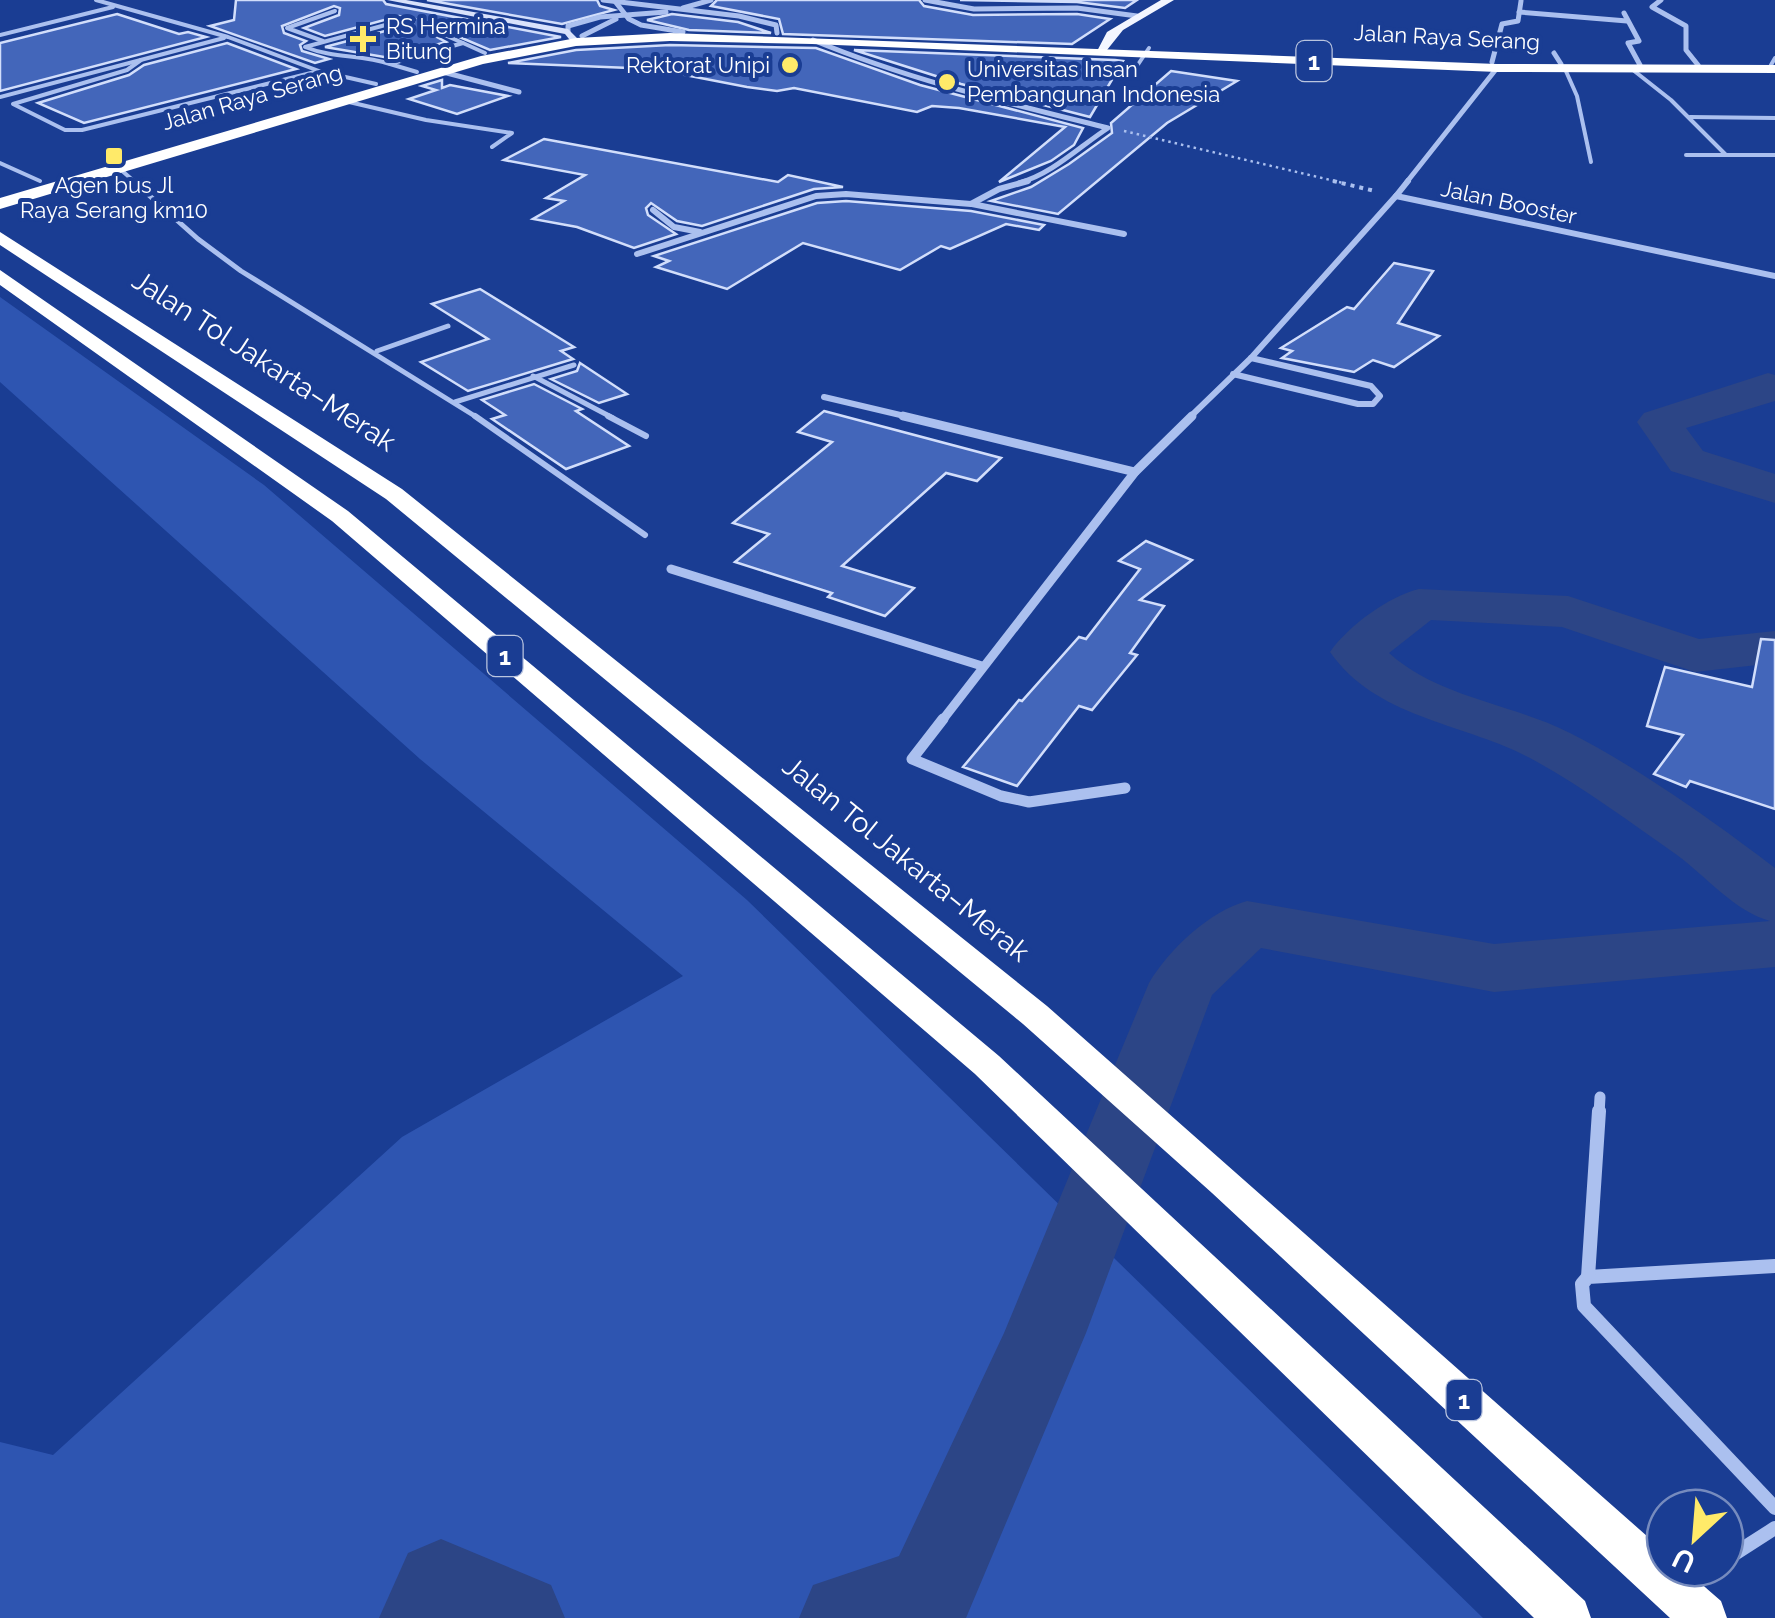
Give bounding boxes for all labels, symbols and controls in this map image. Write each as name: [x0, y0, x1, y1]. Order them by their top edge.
place label: RS Hermina Bitung: [386, 13, 506, 64]
street label: Jalan Raya Serang: [1353, 19, 1541, 55]
marker: RS Hermina Bitung: [350, 26, 376, 52]
road number: 1: [1296, 41, 1332, 81]
place label: Rektorat Unipi: [626, 52, 770, 78]
marker: Rektorat Unipi: [779, 54, 801, 76]
place label: Universitas Insan Pembangunan Indonesia: [967, 56, 1220, 107]
street label: Jalan Raya Serang: [159, 59, 345, 135]
marker: Universitas Insan Pembangunan Indonesia: [936, 71, 958, 93]
marker: Agen bus Jl Raya Serang km10: [103, 145, 125, 167]
place label: Agen bus Jl Raya Serang km10: [20, 172, 208, 223]
street label: Jalan Booster: [1439, 175, 1579, 229]
street label: Jalan Tol Jakarta–Merak: [126, 263, 402, 459]
road number: 1: [488, 636, 522, 676]
street label: Jalan Tol Jakarta–Merak: [776, 749, 1036, 969]
road number: 1: [1446, 1380, 1482, 1420]
north arrow: [1645, 1488, 1745, 1588]
text: U: [1668, 1541, 1701, 1579]

